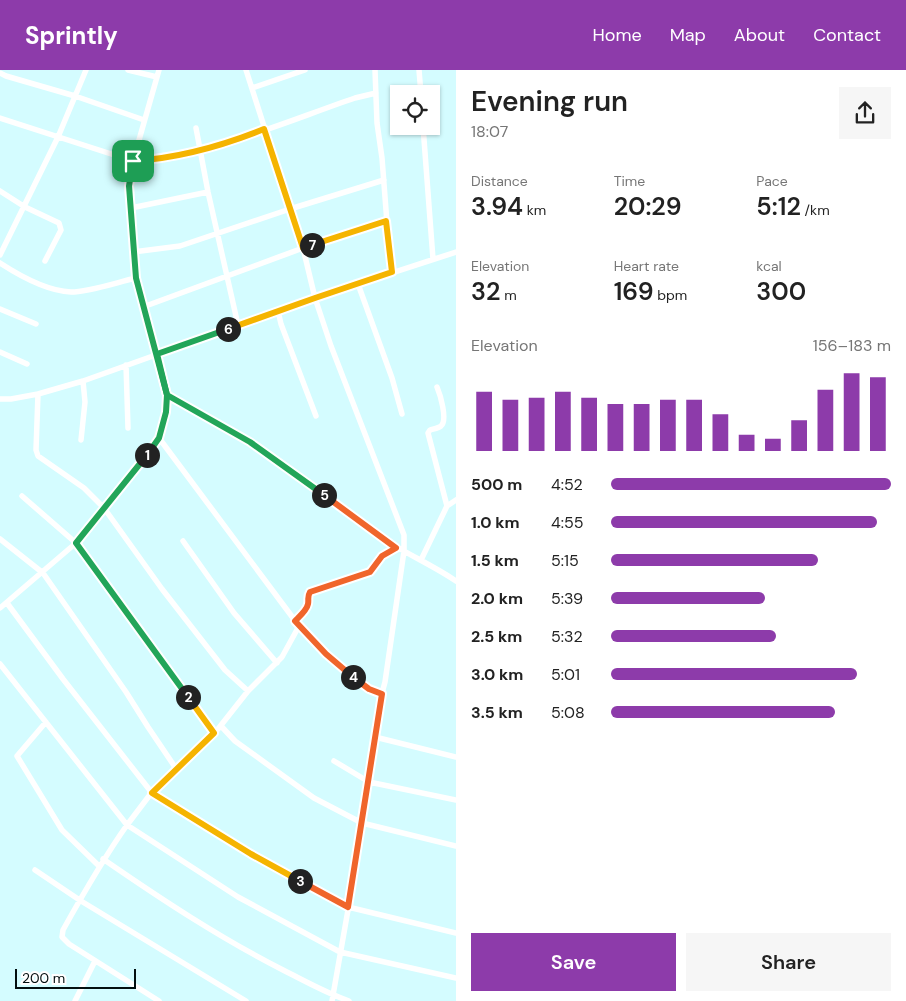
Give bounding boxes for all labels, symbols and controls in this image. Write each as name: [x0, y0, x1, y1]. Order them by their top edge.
text: Sprintly: [25, 20, 118, 51]
text: Home: [592, 23, 642, 47]
text: Map: [670, 23, 706, 47]
text: About: [734, 23, 785, 47]
text: Contact: [813, 23, 881, 47]
text: Evening run: [471, 83, 628, 120]
map controls: [390, 85, 440, 135]
button: locate: [390, 85, 440, 135]
button: share: [839, 87, 891, 139]
text: 18:07: [471, 121, 508, 142]
pin: [112, 140, 154, 182]
icon: arrive: [119, 147, 147, 175]
text: Distance: [471, 172, 528, 190]
text: Time: [614, 172, 645, 190]
text: Pace: [756, 172, 788, 190]
text: 3.94: [471, 190, 523, 223]
text: 20:29: [614, 190, 681, 223]
text: 5:12: [756, 190, 801, 223]
text: km: [523, 201, 546, 219]
text: /km: [801, 201, 830, 219]
pin: 7: [300, 232, 324, 258]
text: 7: [309, 236, 316, 254]
text: Elevation: [471, 257, 529, 275]
text: Heart rate: [614, 257, 679, 275]
text: kcal: [756, 257, 782, 275]
text: 32: [471, 275, 500, 308]
text: 169: [614, 275, 654, 308]
text: 300: [756, 275, 806, 308]
text: m: [500, 286, 517, 304]
text: bpm: [654, 286, 687, 304]
pin: 6: [216, 316, 240, 342]
text: 6: [224, 320, 233, 338]
text: Elevation: [471, 335, 538, 356]
text: 156–183 m: [813, 335, 891, 356]
pin: 1: [134, 442, 160, 468]
text: 1: [145, 446, 150, 464]
text: 500 m: [471, 474, 522, 495]
text: 4:52: [551, 474, 583, 495]
pin: 5: [312, 482, 336, 508]
text: 5: [320, 486, 329, 504]
text: 1.0 km: [471, 512, 520, 533]
text: 4:55: [551, 512, 583, 533]
text: 1.5 km: [471, 550, 519, 571]
text: 5:15: [551, 550, 579, 571]
text: 2.0 km: [471, 588, 523, 609]
text: 5:39: [551, 588, 583, 609]
text: 2.5 km: [471, 626, 522, 647]
text: 5:32: [551, 626, 583, 647]
pin: 4: [340, 664, 366, 690]
text: 3.0 km: [471, 664, 523, 685]
text: 5:01: [551, 664, 580, 685]
text: 4: [349, 668, 358, 686]
pin: 2: [176, 684, 200, 710]
text: 2: [184, 688, 193, 706]
text: 3.5 km: [471, 702, 523, 723]
text: 5:08: [551, 702, 585, 723]
pin: 3: [288, 868, 312, 894]
text: 3: [296, 872, 305, 890]
button: Save: [471, 933, 676, 991]
button: Share: [686, 933, 891, 991]
scale bar: [15, 966, 136, 989]
text: 200 m: [22, 969, 65, 987]

